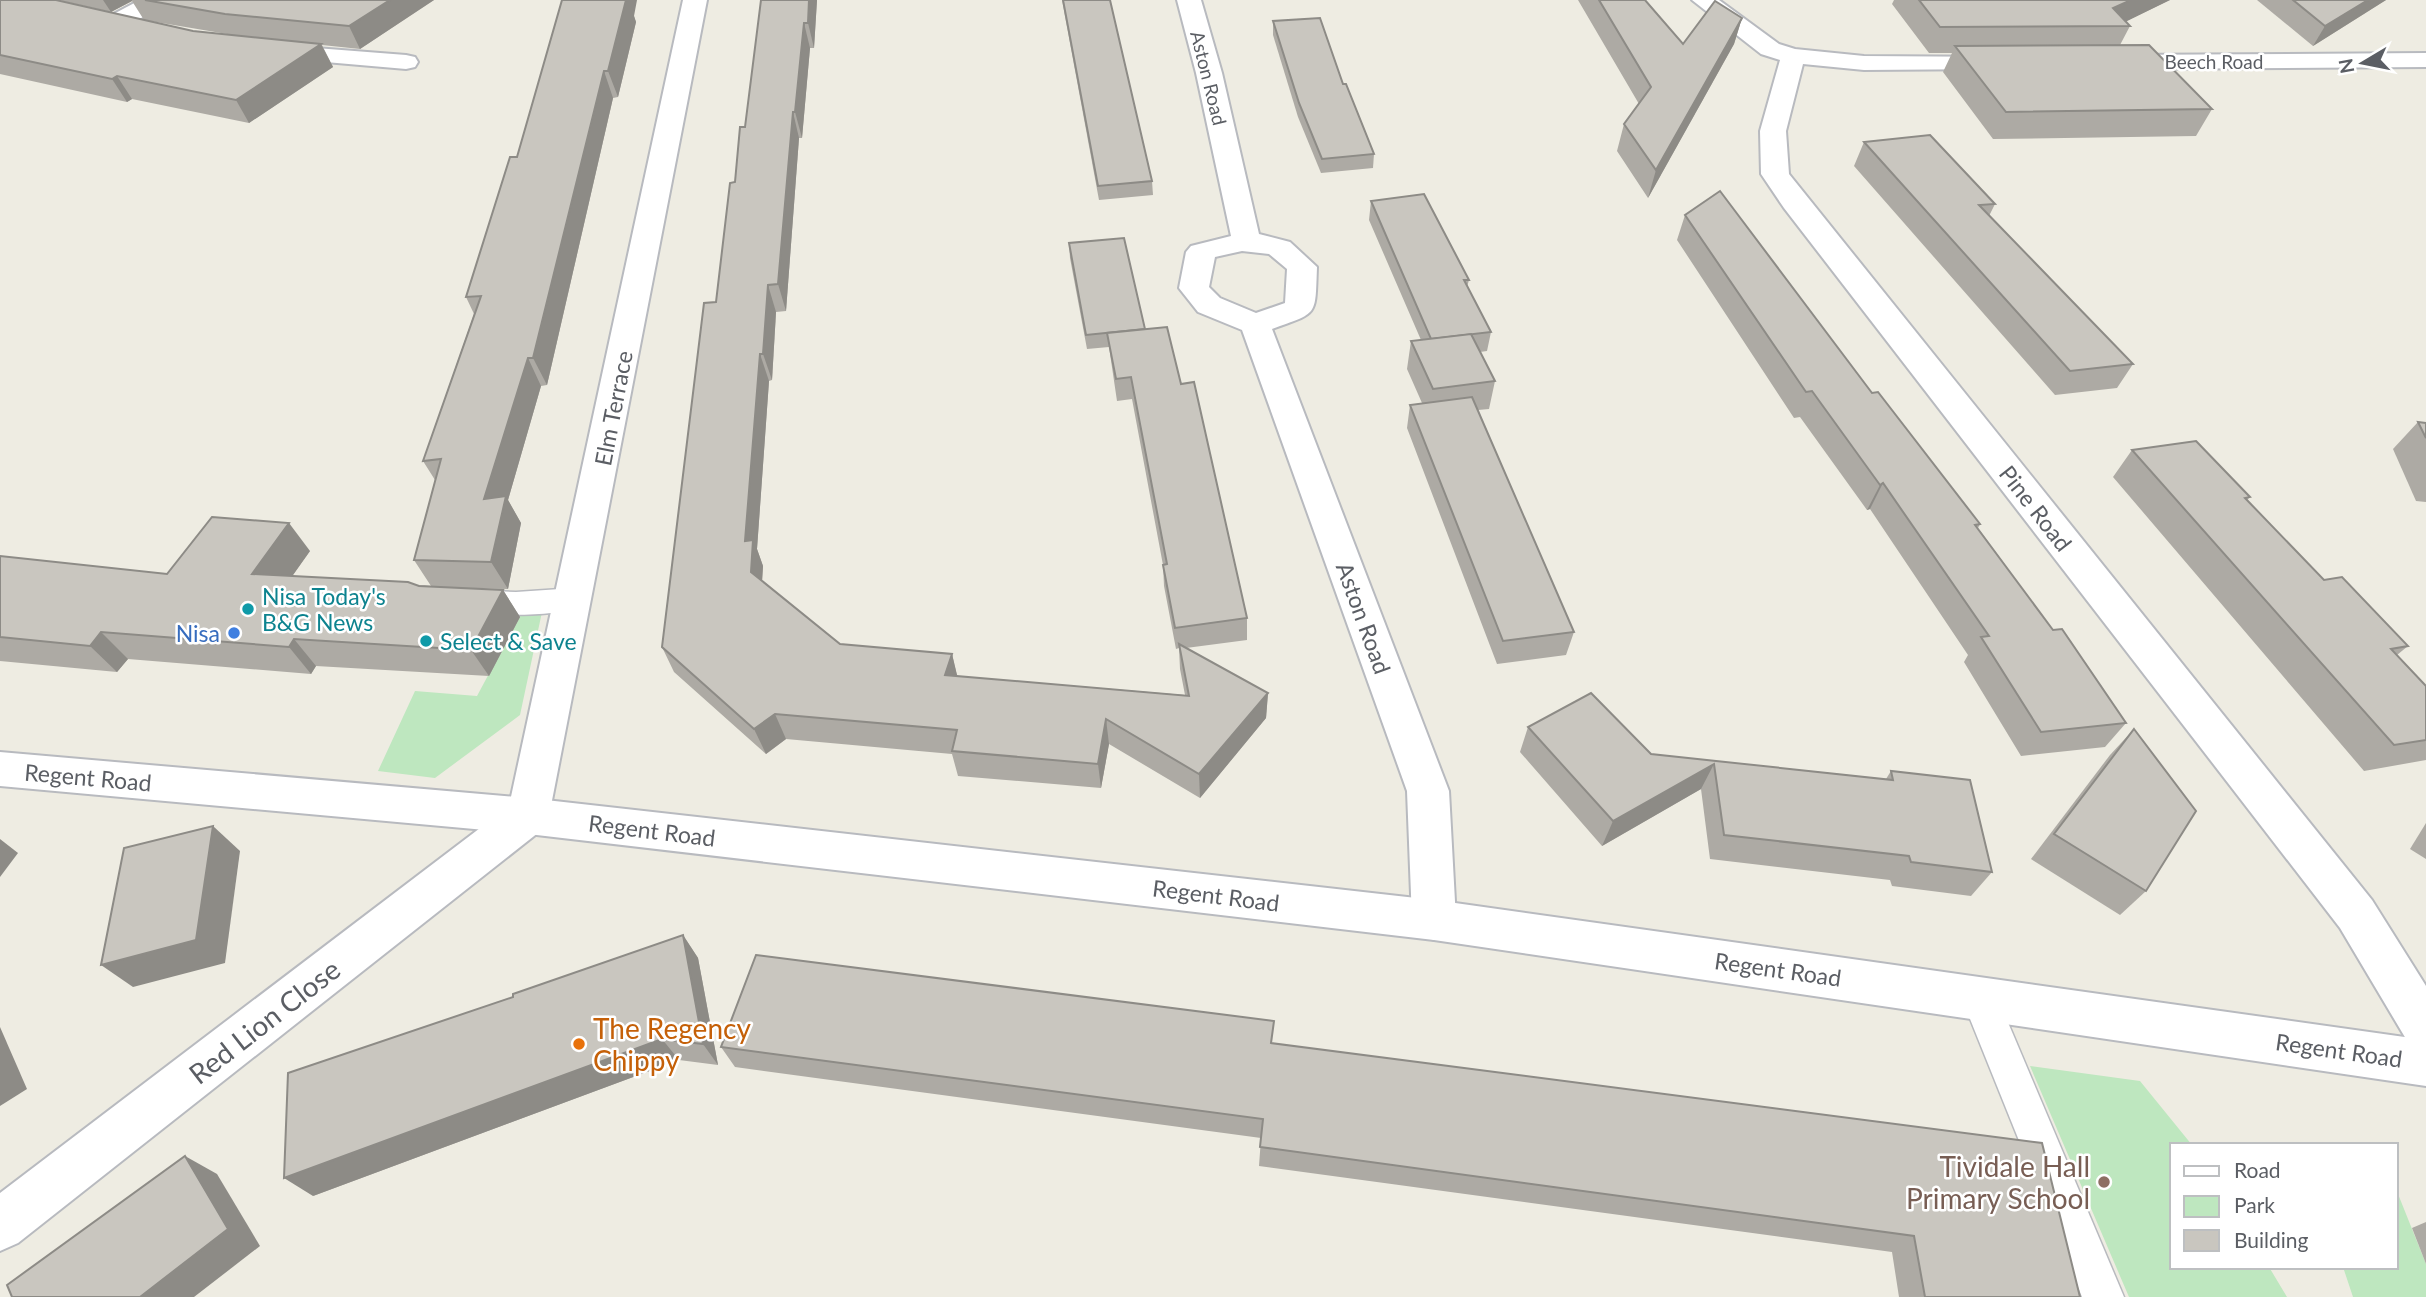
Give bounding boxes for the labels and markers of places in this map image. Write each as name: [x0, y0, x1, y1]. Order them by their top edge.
place label: Nisa Today's B&G News: [262, 582, 386, 636]
marker: Nisa Today's B&G News: [240, 601, 256, 617]
place label: Nisa: [176, 619, 220, 647]
marker: Nisa: [226, 625, 242, 641]
place label: Select & Save: [440, 627, 577, 655]
marker: Select & Save: [418, 633, 434, 649]
place label: The Regency Chippy: [593, 1011, 751, 1077]
marker: The Regency Chippy: [571, 1036, 587, 1052]
place label: Tividale Hall Primary School: [1906, 1149, 2090, 1215]
marker: Tividale Hall Primary School: [2096, 1174, 2112, 1190]

